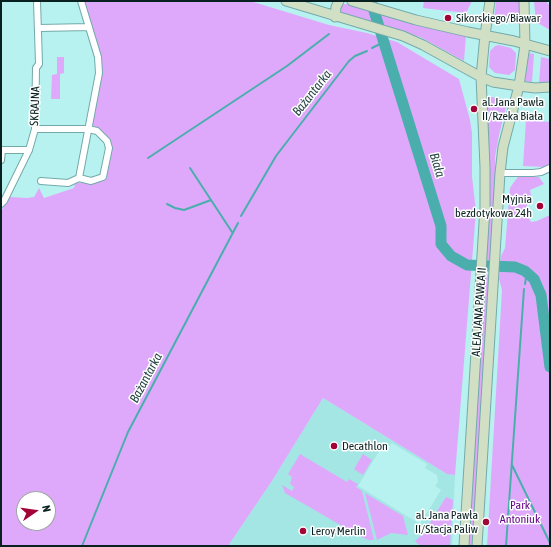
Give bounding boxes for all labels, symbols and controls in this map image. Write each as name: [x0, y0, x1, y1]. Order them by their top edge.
place label: Sikorskiego/Biawar: [456, 11, 540, 25]
marker: Sikorskiego/Biawar: [443, 13, 453, 23]
water label: Bażantarka: [289, 67, 335, 119]
street label: SKRAJNA: [27, 86, 43, 126]
place label: al. Jana Pawła II/Rzeka Biała: [482, 95, 544, 123]
marker: al. Jana Pawła II/Rzeka Biała: [469, 104, 479, 114]
water label: Biała: [426, 151, 448, 179]
place label: Myjnia bezdotykowa 24h: [455, 192, 532, 220]
marker: Myjnia bezdotykowa 24h: [535, 201, 545, 211]
street label: ALEJA JANA PAWŁA II: [469, 267, 489, 357]
water label: Bażantarka: [126, 350, 166, 406]
place label: Decathlon: [342, 439, 388, 453]
marker: Decathlon: [329, 441, 339, 451]
north arrow: [16, 491, 56, 531]
park label: Park Antoniuk: [500, 498, 540, 526]
text: N: [40, 504, 53, 513]
place label: al. Jana Pawła II/Stacja Paliw: [415, 508, 478, 536]
marker: al. Jana Pawła II/Stacja Paliw: [481, 517, 491, 527]
place label: Leroy Merlin: [311, 524, 366, 538]
marker: Leroy Merlin: [298, 526, 308, 536]

